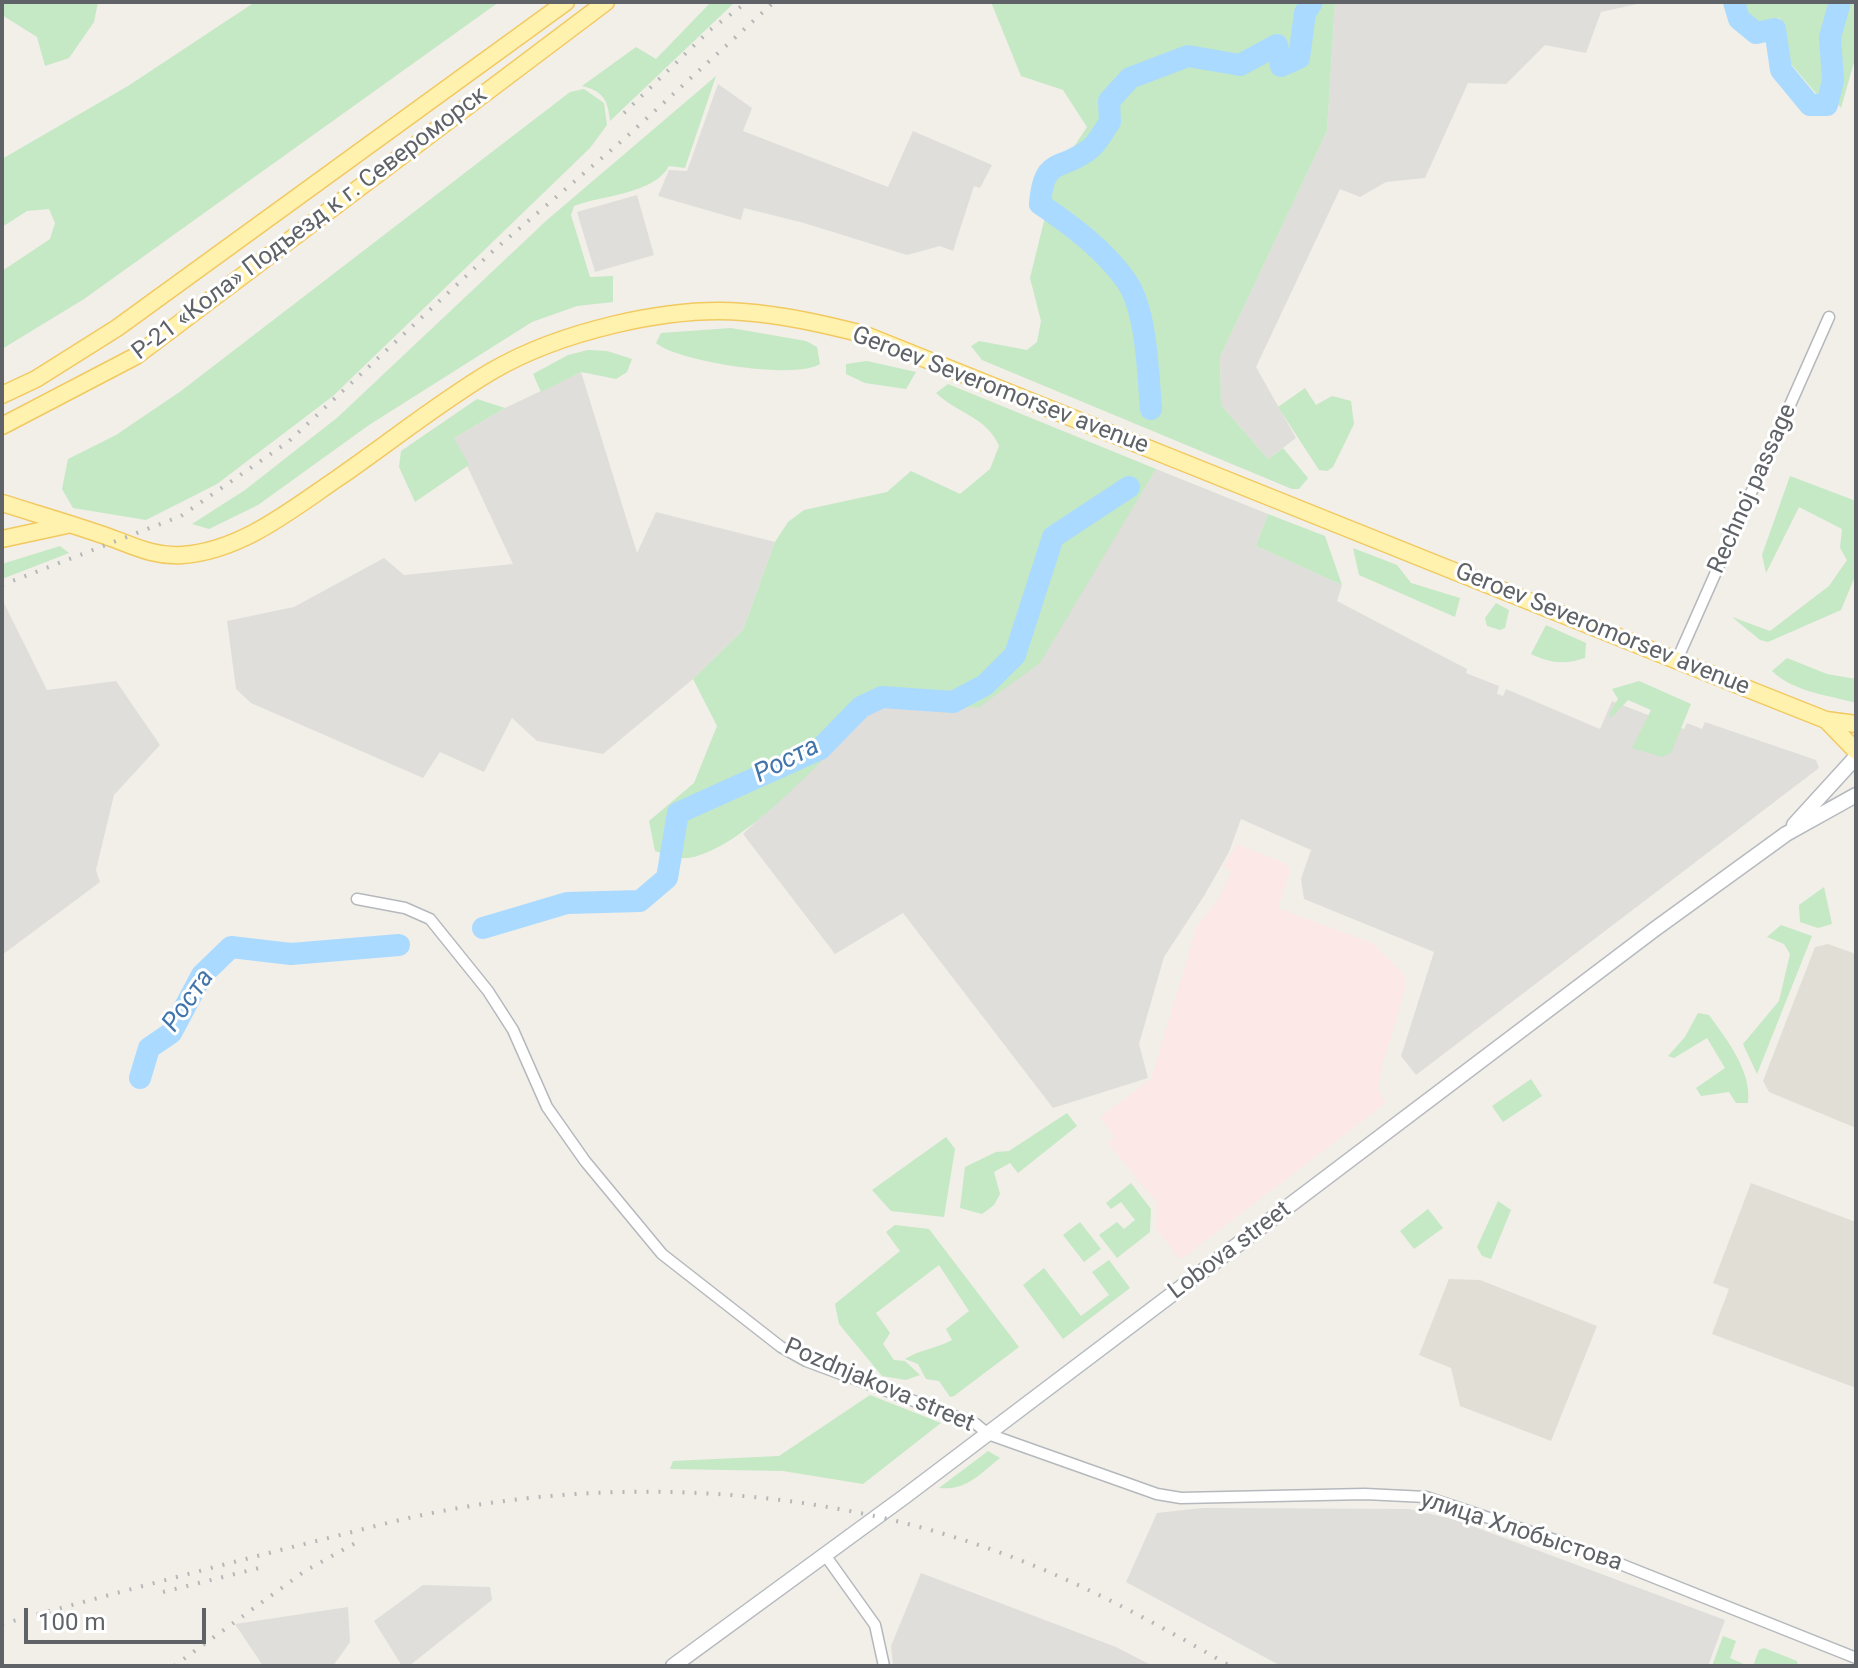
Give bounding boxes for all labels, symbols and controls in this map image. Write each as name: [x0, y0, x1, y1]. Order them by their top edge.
street label: Р-21 «Кола» Подъезд к г. Североморск: [127, 81, 493, 367]
street label: Geroev Severomorsev avenue: [848, 321, 1152, 461]
street label: Rechnoj passage: [1703, 400, 1803, 578]
street label: Geroev Severomorsev avenue: [1451, 558, 1753, 702]
water label: Роста: [749, 731, 825, 791]
water label: Роста: [156, 964, 222, 1038]
street label: Lobova street: [1163, 1196, 1297, 1306]
street label: Pozdnjakova street: [780, 1333, 978, 1439]
street label: улица Хлобыстова: [1416, 1486, 1626, 1578]
scale bar: [28, 1592, 210, 1642]
text: 100 m: [38, 1608, 105, 1636]

